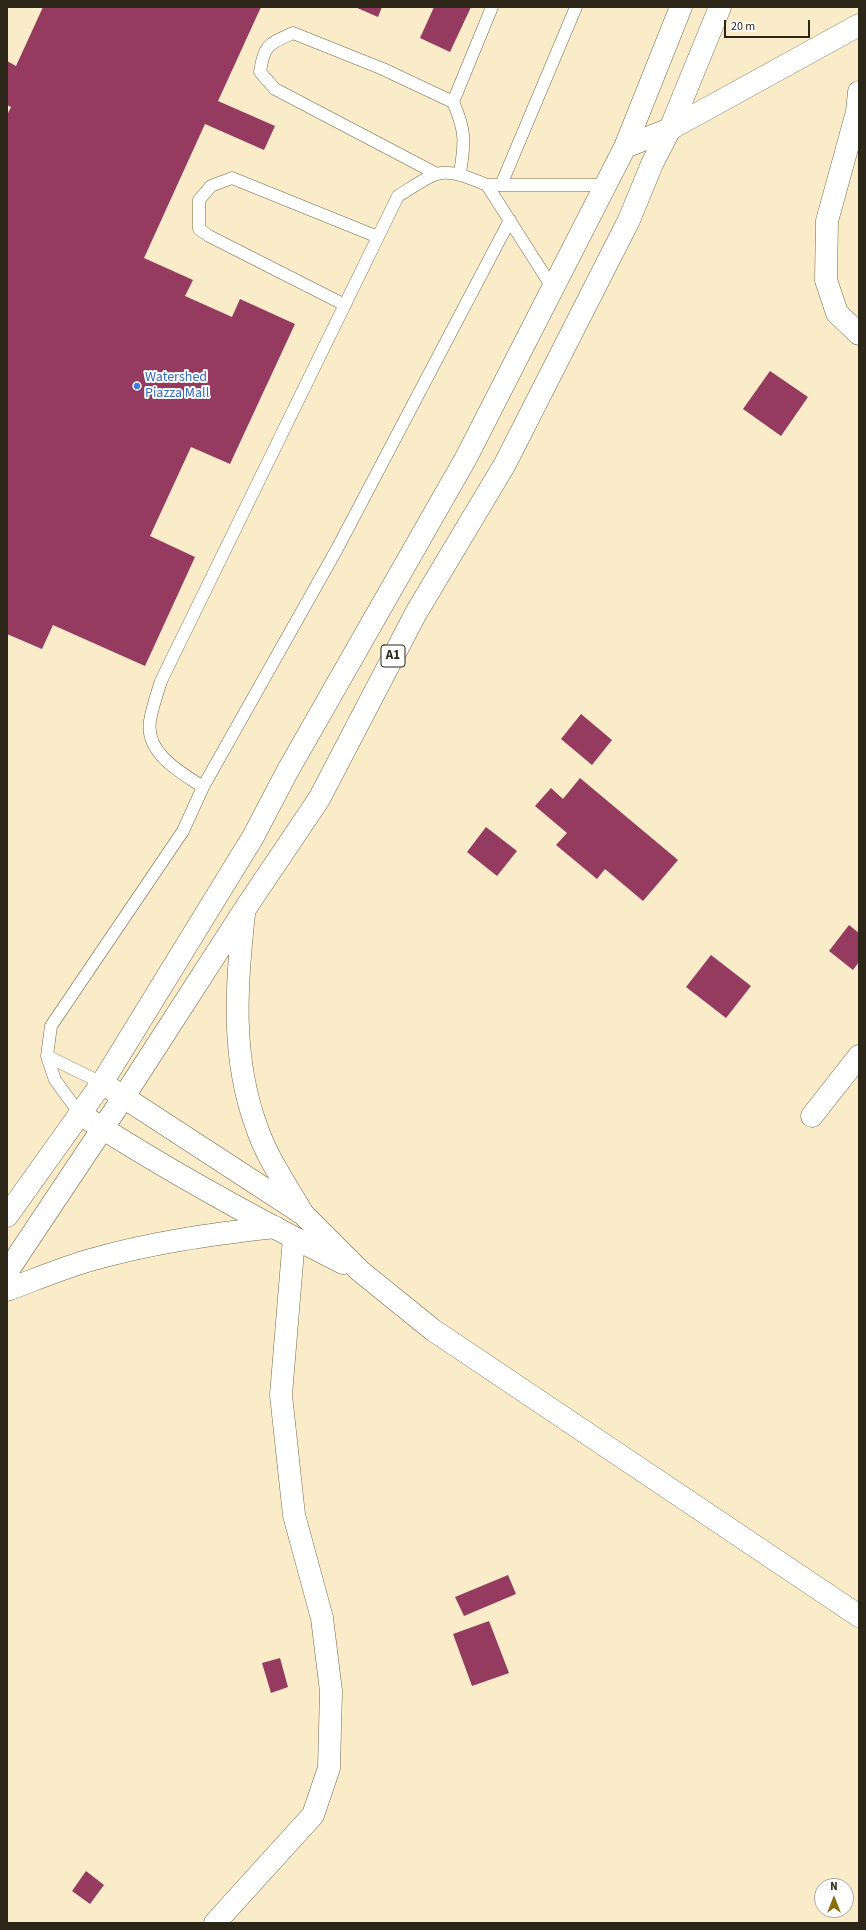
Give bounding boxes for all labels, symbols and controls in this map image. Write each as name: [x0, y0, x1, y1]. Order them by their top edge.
scale bar: [726, 12, 812, 38]
text: 20 m: [731, 18, 755, 35]
place label: Watershed Piazza Mall: [145, 370, 209, 402]
marker: Watershed Piazza Mall: [132, 381, 142, 391]
road number: A1: [381, 645, 405, 667]
north arrow: [814, 1878, 854, 1918]
text: N: [830, 1879, 838, 1894]

